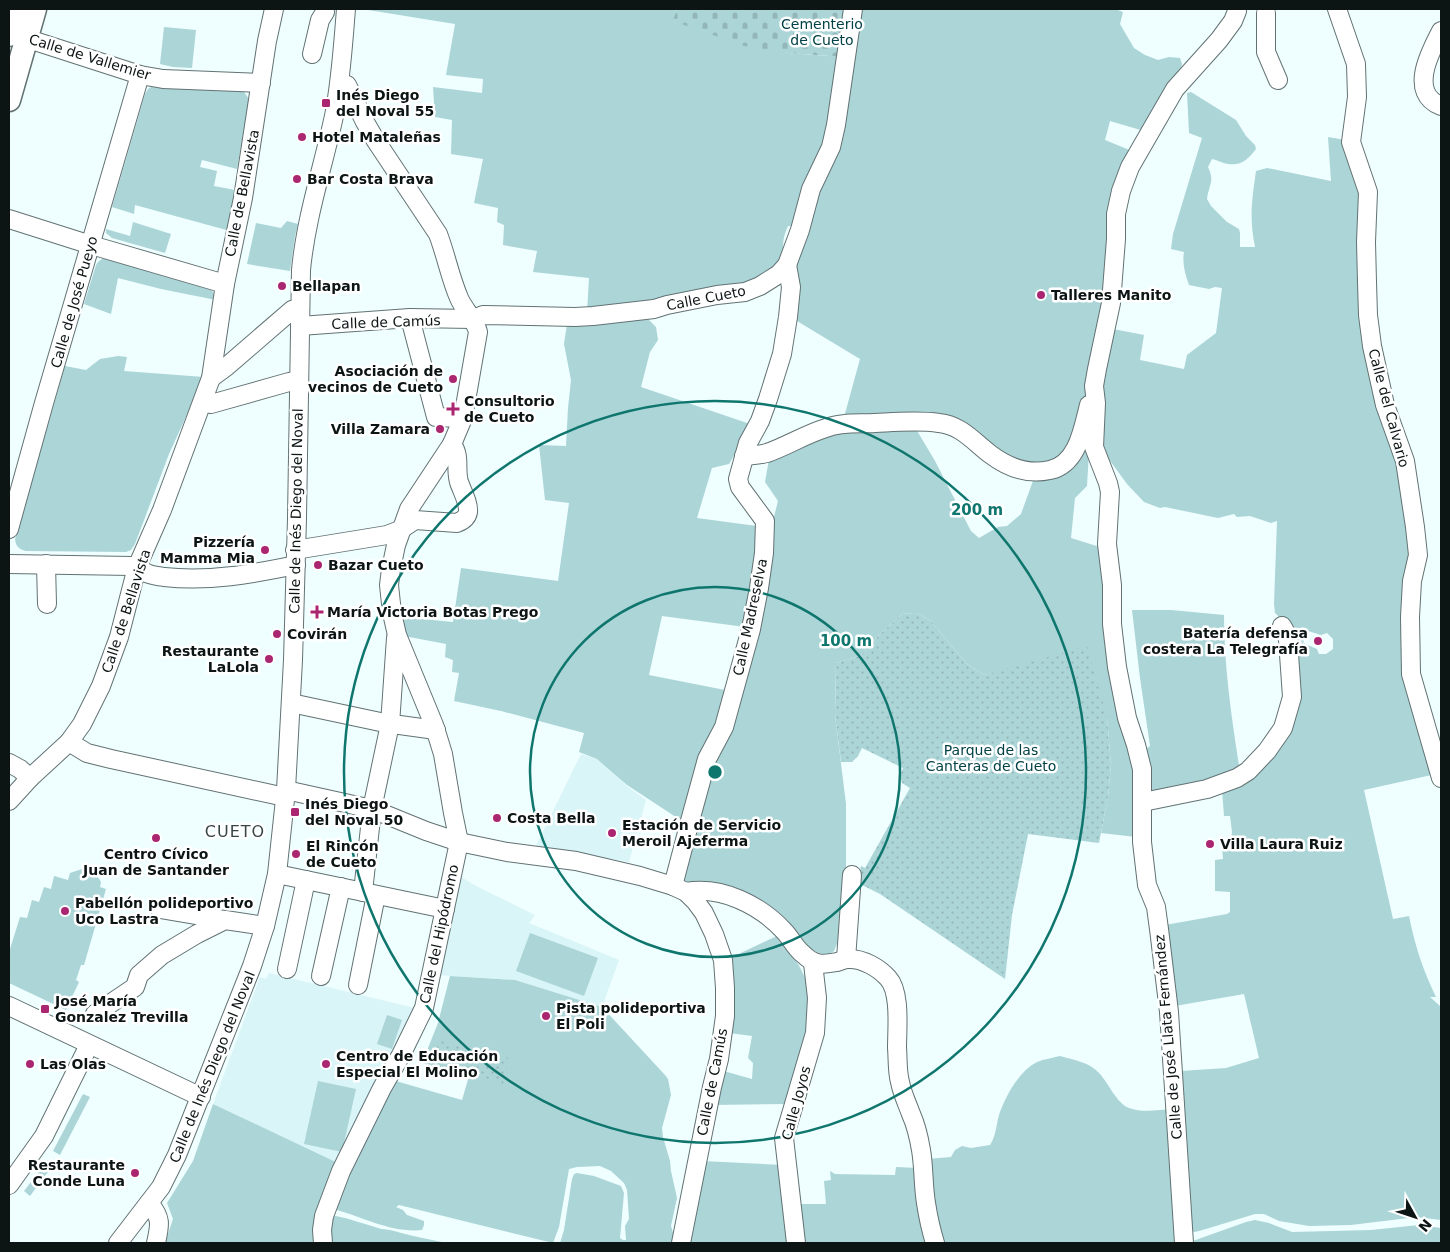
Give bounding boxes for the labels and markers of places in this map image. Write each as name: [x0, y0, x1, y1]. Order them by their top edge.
place label: Inés Diego del Noval 55: [336, 87, 434, 119]
marker: Inés Diego del Noval 55: [320, 97, 332, 109]
place label: Hotel Mataleñas: [312, 129, 441, 145]
marker: Hotel Mataleñas: [296, 131, 308, 143]
place label: Bar Costa Brava: [307, 171, 434, 187]
marker: Bar Costa Brava: [291, 173, 303, 185]
place label: Bellapan: [292, 278, 361, 294]
marker: Bellapan: [276, 280, 288, 292]
place label: Talleres Manito: [1051, 287, 1172, 303]
marker: Talleres Manito: [1035, 289, 1047, 301]
place label: Asociación de vecinos de Cueto: [308, 363, 443, 395]
marker: Asociación de vecinos de Cueto: [447, 373, 459, 385]
place label: Consultorio de Cueto: [464, 393, 555, 425]
marker: Consultorio de Cueto: [446, 402, 460, 416]
place label: Villa Zamara: [331, 421, 430, 437]
marker: Villa Zamara: [434, 423, 446, 435]
place label: Pizzería Mamma Mia: [160, 534, 255, 566]
marker: Pizzería Mamma Mia: [259, 544, 271, 556]
place label: Bazar Cueto: [328, 557, 424, 573]
marker: Bazar Cueto: [312, 559, 324, 571]
place label: María Victoria Botas Prego: [327, 604, 539, 620]
marker: María Victoria Botas Prego: [311, 606, 323, 618]
place label: Batería defensa costera La Telegrafía: [1143, 625, 1308, 657]
place label: Covirán: [287, 626, 347, 642]
marker: Covirán: [271, 628, 283, 640]
marker: Batería defensa costera La Telegrafía: [1312, 635, 1324, 647]
place label: Restaurante LaLola: [162, 643, 259, 675]
marker: Restaurante LaLola: [263, 653, 275, 665]
centre of rings: [706, 763, 724, 781]
place label: Inés Diego del Noval 50: [305, 796, 404, 828]
marker: Inés Diego del Noval 50: [289, 806, 301, 818]
place label: Costa Bella: [507, 810, 595, 826]
marker: Costa Bella: [491, 812, 503, 824]
place label: Estación de Servicio Meroil Ajeferma: [622, 817, 781, 849]
marker: Estación de Servicio Meroil Ajeferma: [606, 827, 618, 839]
marker: Centro Cívico Juan de Santander: [150, 832, 162, 844]
place label: Villa Laura Ruiz: [1220, 836, 1343, 852]
place label: El Rincón de Cueto: [306, 838, 379, 870]
marker: Villa Laura Ruiz: [1204, 838, 1216, 850]
place label: Centro Cívico Juan de Santander: [82, 846, 229, 878]
marker: El Rincón de Cueto: [290, 848, 302, 860]
place label: Pabellón polideportivo Uco Lastra: [75, 895, 254, 927]
marker: Pabellón polideportivo Uco Lastra: [59, 905, 71, 917]
place label: José María Gonzalez Trevilla: [54, 993, 188, 1025]
place label: Pista polideportiva El Poli: [556, 1000, 706, 1032]
marker: José María Gonzalez Trevilla: [39, 1003, 51, 1015]
marker: Pista polideportiva El Poli: [540, 1010, 552, 1022]
place label: Centro de Educación Especial El Molino: [336, 1048, 498, 1080]
place label: Las Olas: [40, 1056, 106, 1072]
marker: Las Olas: [24, 1058, 36, 1070]
marker: Centro de Educación Especial El Molino: [320, 1058, 332, 1070]
place label: Restaurante Conde Luna: [28, 1157, 125, 1189]
marker: Restaurante Conde Luna: [129, 1167, 141, 1179]

